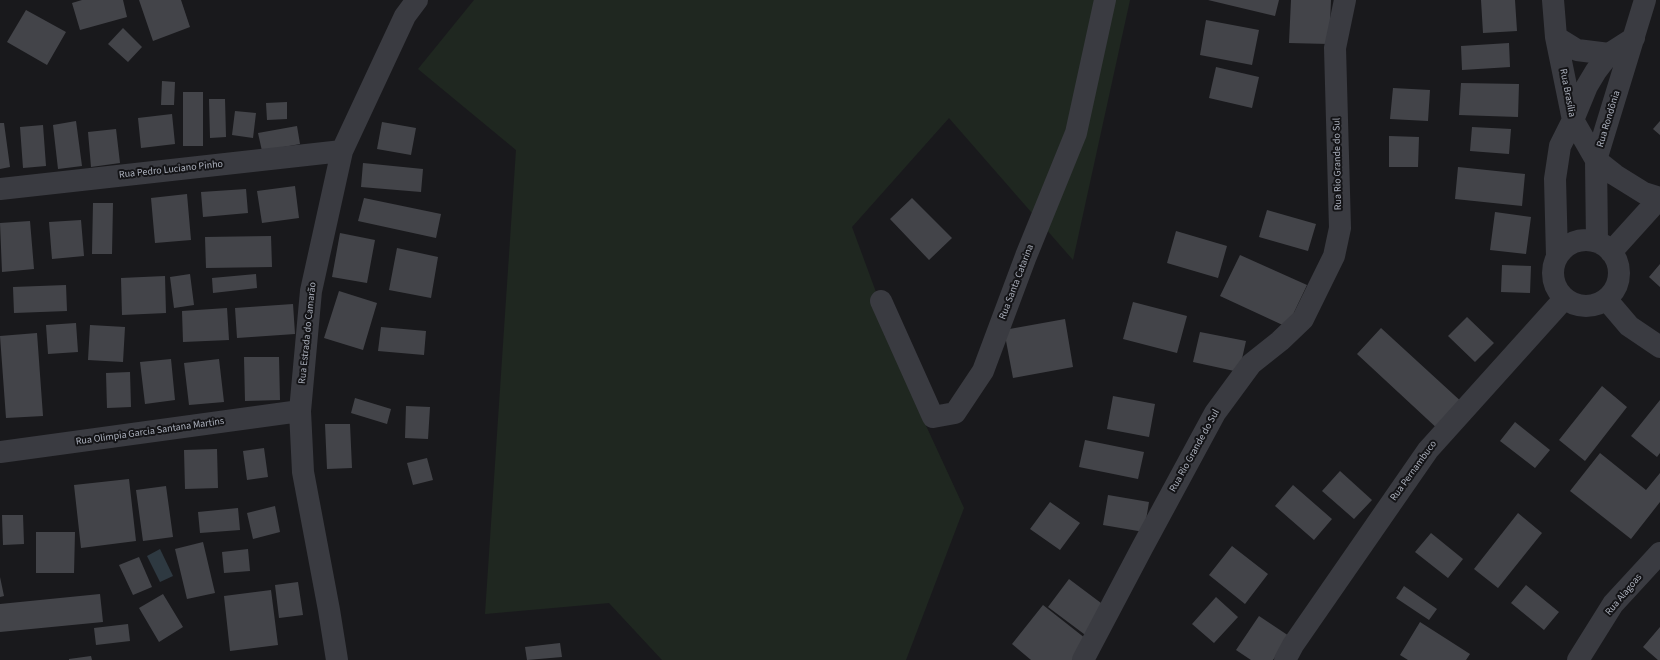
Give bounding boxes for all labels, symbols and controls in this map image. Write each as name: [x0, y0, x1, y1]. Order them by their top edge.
street label: Rua Brasília: [1556, 68, 1578, 118]
street label: Rua Rondônia: [1595, 89, 1623, 149]
street label: Rua Rio Grande do Sul: [1331, 118, 1345, 210]
street label: Rua Pedro Luciano Pinho: [118, 159, 224, 181]
street label: Rua Santa Catarina: [997, 243, 1037, 321]
street label: Rua Estrada do Camarão: [297, 281, 319, 385]
street label: Rua Rio Grande do Sul: [1167, 408, 1223, 494]
street label: Rua Olimpia Garcia Santana Martins: [75, 416, 225, 448]
street label: Rua Pernambuco: [1388, 439, 1440, 503]
street label: Rua Alagoas: [1603, 572, 1645, 618]

